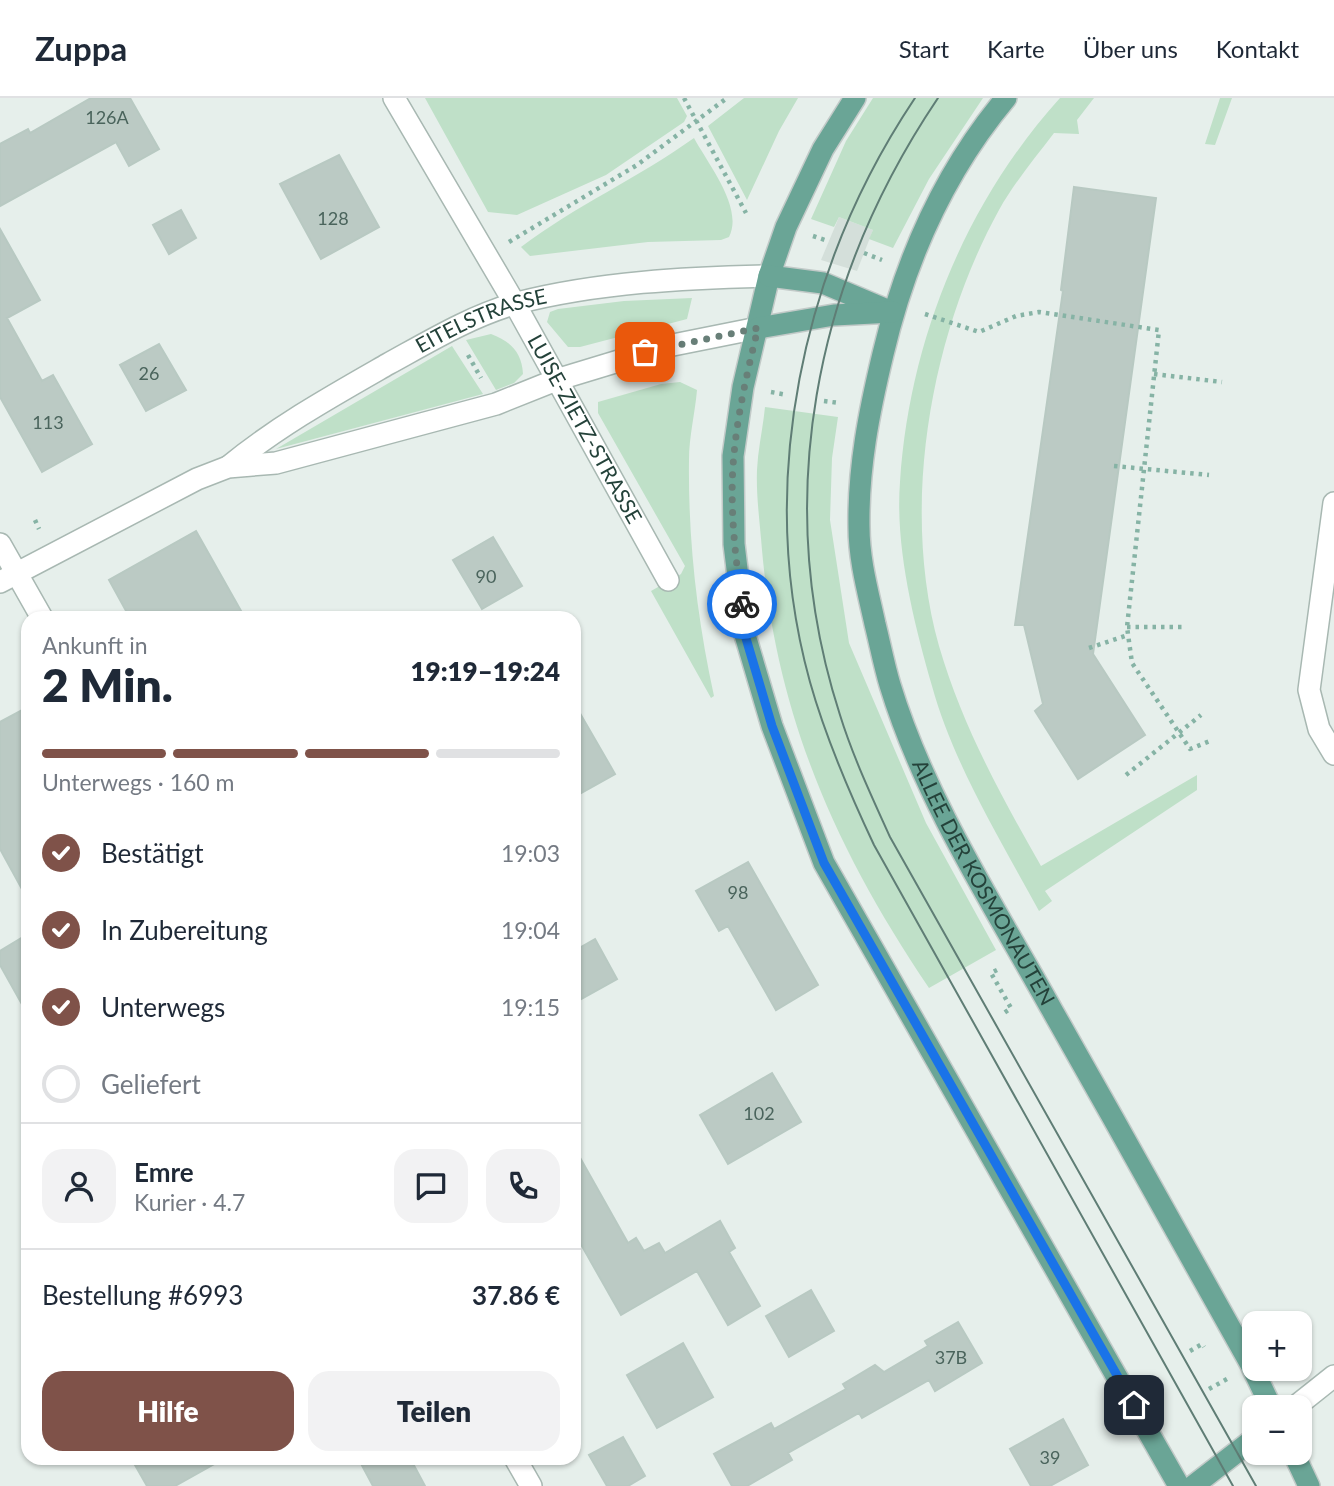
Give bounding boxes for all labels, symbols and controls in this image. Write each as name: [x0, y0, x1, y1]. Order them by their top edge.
text: Zuppa: [35, 28, 127, 68]
text: Start: [899, 34, 949, 63]
text: Karte: [987, 34, 1045, 63]
text: Über uns: [1083, 34, 1178, 63]
text: Kontakt: [1216, 34, 1299, 63]
house number: 126A: [85, 106, 130, 128]
house number: 128: [317, 207, 349, 229]
street label: EITELSTRASSE: [411, 282, 549, 357]
pin: [615, 322, 675, 382]
street label: LUISE-ZIETZ-STRASSE: [523, 329, 648, 527]
icon: bag: [626, 333, 664, 371]
house number: 26: [139, 362, 159, 384]
house number: 113: [32, 411, 64, 433]
house number: 90: [476, 565, 496, 587]
courier: [707, 569, 777, 639]
icon: bike: [723, 585, 761, 623]
text: Ankunft in: [42, 631, 148, 659]
text: 19:19–19:24: [410, 655, 560, 687]
text: 2 Min.: [42, 657, 173, 712]
street label: ALLEE DER KOSMONAUTEN: [908, 755, 1061, 1009]
text: Unterwegs · 160 m: [42, 768, 235, 796]
icon: check: [42, 834, 80, 872]
text: Bestätigt: [101, 837, 204, 869]
text: 19:03: [501, 839, 560, 867]
house number: 98: [728, 881, 748, 903]
icon: check: [42, 911, 80, 949]
text: In Zubereitung: [101, 914, 268, 946]
text: 19:04: [501, 916, 560, 944]
icon: check: [42, 988, 80, 1026]
text: Unterwegs: [101, 991, 225, 1023]
text: 19:15: [501, 993, 560, 1021]
text: Geliefert: [101, 1068, 201, 1100]
house number: 102: [743, 1102, 775, 1124]
button: person: [42, 1149, 116, 1223]
button: chat: [394, 1149, 468, 1223]
button: phone: [486, 1149, 560, 1223]
text: Emre: [134, 1156, 194, 1188]
text: Kurier · 4.7: [134, 1188, 245, 1216]
text: Bestellung #6993: [42, 1279, 243, 1311]
text: 37.86 €: [472, 1279, 560, 1311]
map controls: [1242, 1311, 1312, 1465]
button: +: [1242, 1311, 1312, 1381]
house number: 37B: [935, 1346, 967, 1368]
button: Hilfe: [42, 1371, 294, 1451]
button: Teilen: [308, 1371, 560, 1451]
pin: [1104, 1375, 1164, 1435]
icon: home: [1115, 1386, 1153, 1424]
button: −: [1242, 1395, 1312, 1465]
house number: 39: [1040, 1446, 1060, 1468]

